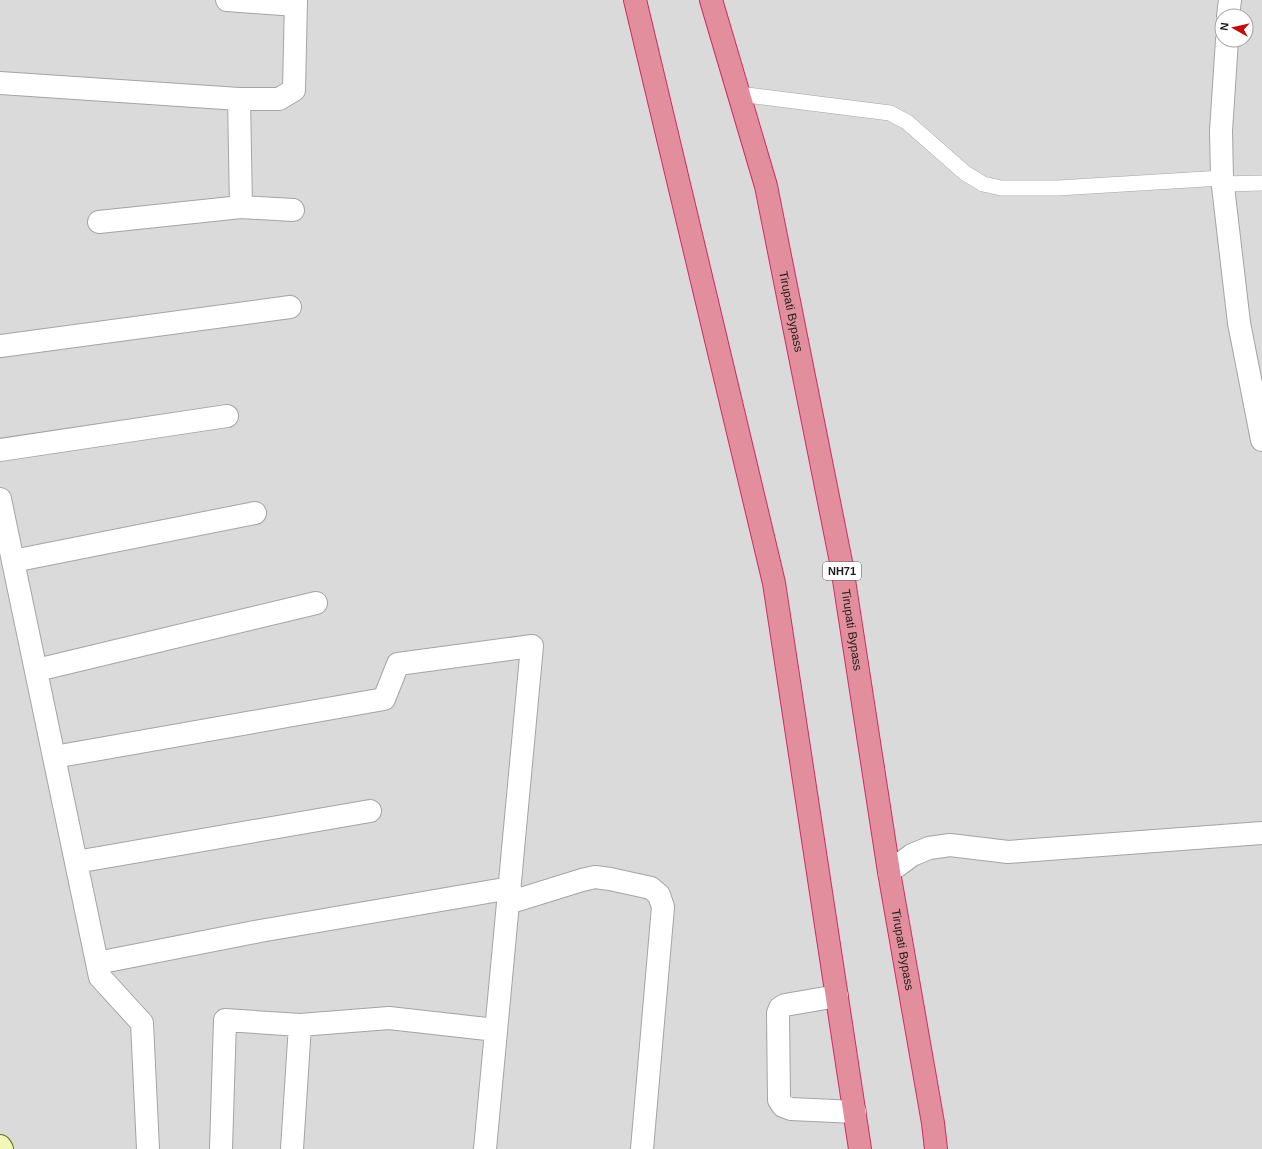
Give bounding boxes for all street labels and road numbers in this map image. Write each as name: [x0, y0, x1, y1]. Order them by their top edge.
street label: Tirupati Bypass: [776, 270, 806, 353]
road number: NH71: [823, 562, 861, 580]
street label: Tirupati Bypass: [838, 588, 865, 672]
street label: Tirupati Bypass: [889, 908, 917, 992]

